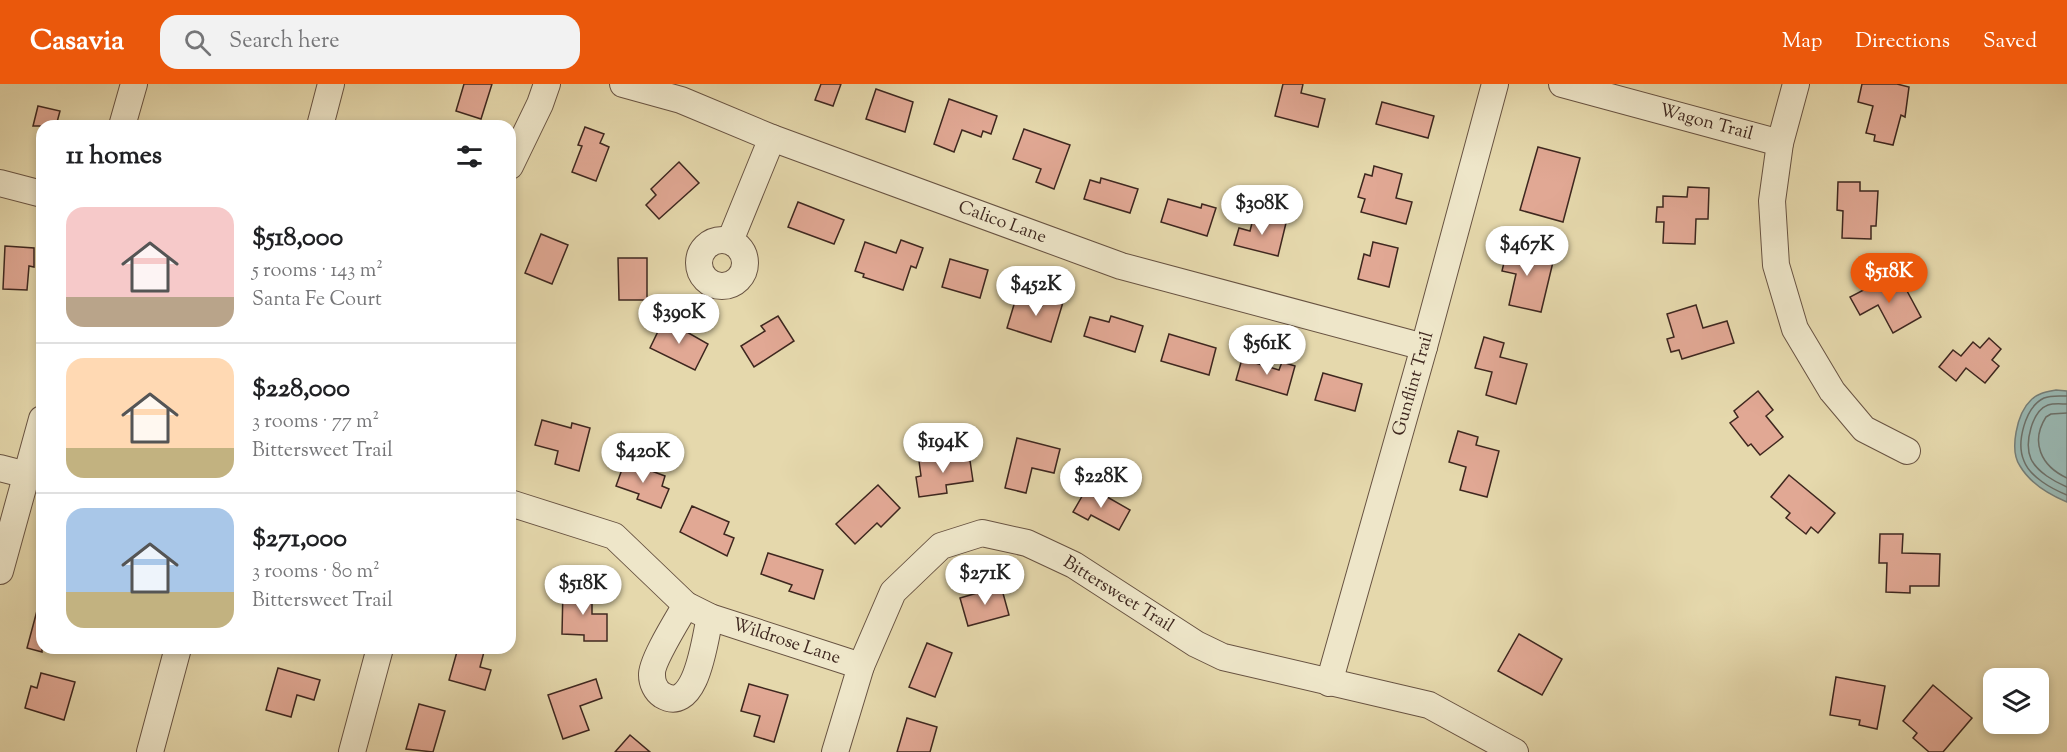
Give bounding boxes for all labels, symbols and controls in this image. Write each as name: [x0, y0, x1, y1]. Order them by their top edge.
search box: [160, 15, 580, 69]
text: Casavia: [30, 22, 124, 62]
icon: search: [181, 26, 214, 59]
text: Search here: [229, 26, 339, 58]
text: Map: [1782, 27, 1822, 57]
text: Directions: [1855, 27, 1950, 57]
text: Saved: [1983, 27, 2037, 57]
street label: Wagon Trail: [1656, 98, 1756, 148]
text: 11 homes: [66, 138, 162, 175]
icon: filters: [453, 140, 486, 173]
pin: $308K: [1220, 185, 1304, 236]
text: $308K: [1235, 190, 1289, 219]
street label: Calico Lane: [954, 195, 1050, 251]
text: $518,000: [252, 220, 343, 257]
pin: $467K: [1485, 226, 1569, 277]
icon: home: [114, 231, 186, 303]
text: $467K: [1500, 231, 1555, 260]
pin: $518K: [1847, 253, 1931, 304]
text: 5 rooms · 143 m²: [252, 257, 383, 286]
text: $518K: [1865, 258, 1913, 287]
pin: $452K: [994, 266, 1078, 317]
text: $452K: [1010, 271, 1062, 300]
text: Santa Fe Court: [252, 286, 382, 315]
pin: $390K: [637, 294, 721, 345]
text: $390K: [652, 299, 706, 328]
pin: $561K: [1225, 325, 1309, 376]
street label: Gunflint Trail: [1387, 329, 1441, 439]
text: $561K: [1243, 330, 1291, 359]
text: $228,000: [252, 371, 350, 408]
icon: home: [114, 382, 186, 454]
text: 3 rooms · 77 m²: [252, 408, 379, 437]
pin: $194K: [901, 423, 985, 474]
text: $194K: [917, 428, 969, 457]
pin: $420K: [601, 433, 685, 484]
text: Bittersweet Trail: [252, 437, 393, 466]
text: $420K: [615, 438, 671, 467]
pin: $228K: [1059, 458, 1143, 509]
text: $228K: [1074, 463, 1128, 492]
text: $271,000: [252, 521, 347, 558]
icon: home: [114, 532, 186, 604]
street label: Bittersweet Trail: [1057, 550, 1179, 640]
pin: $271K: [943, 555, 1027, 606]
text: 3 rooms · 80 m²: [252, 558, 380, 587]
text: $271K: [959, 560, 1011, 589]
pin: $518K: [541, 565, 625, 616]
text: $518K: [559, 570, 607, 599]
text: Bittersweet Trail: [252, 587, 393, 616]
street label: Wildrose Lane: [728, 612, 844, 672]
map controls: [1983, 668, 2049, 734]
button: layers: [1983, 668, 2049, 734]

